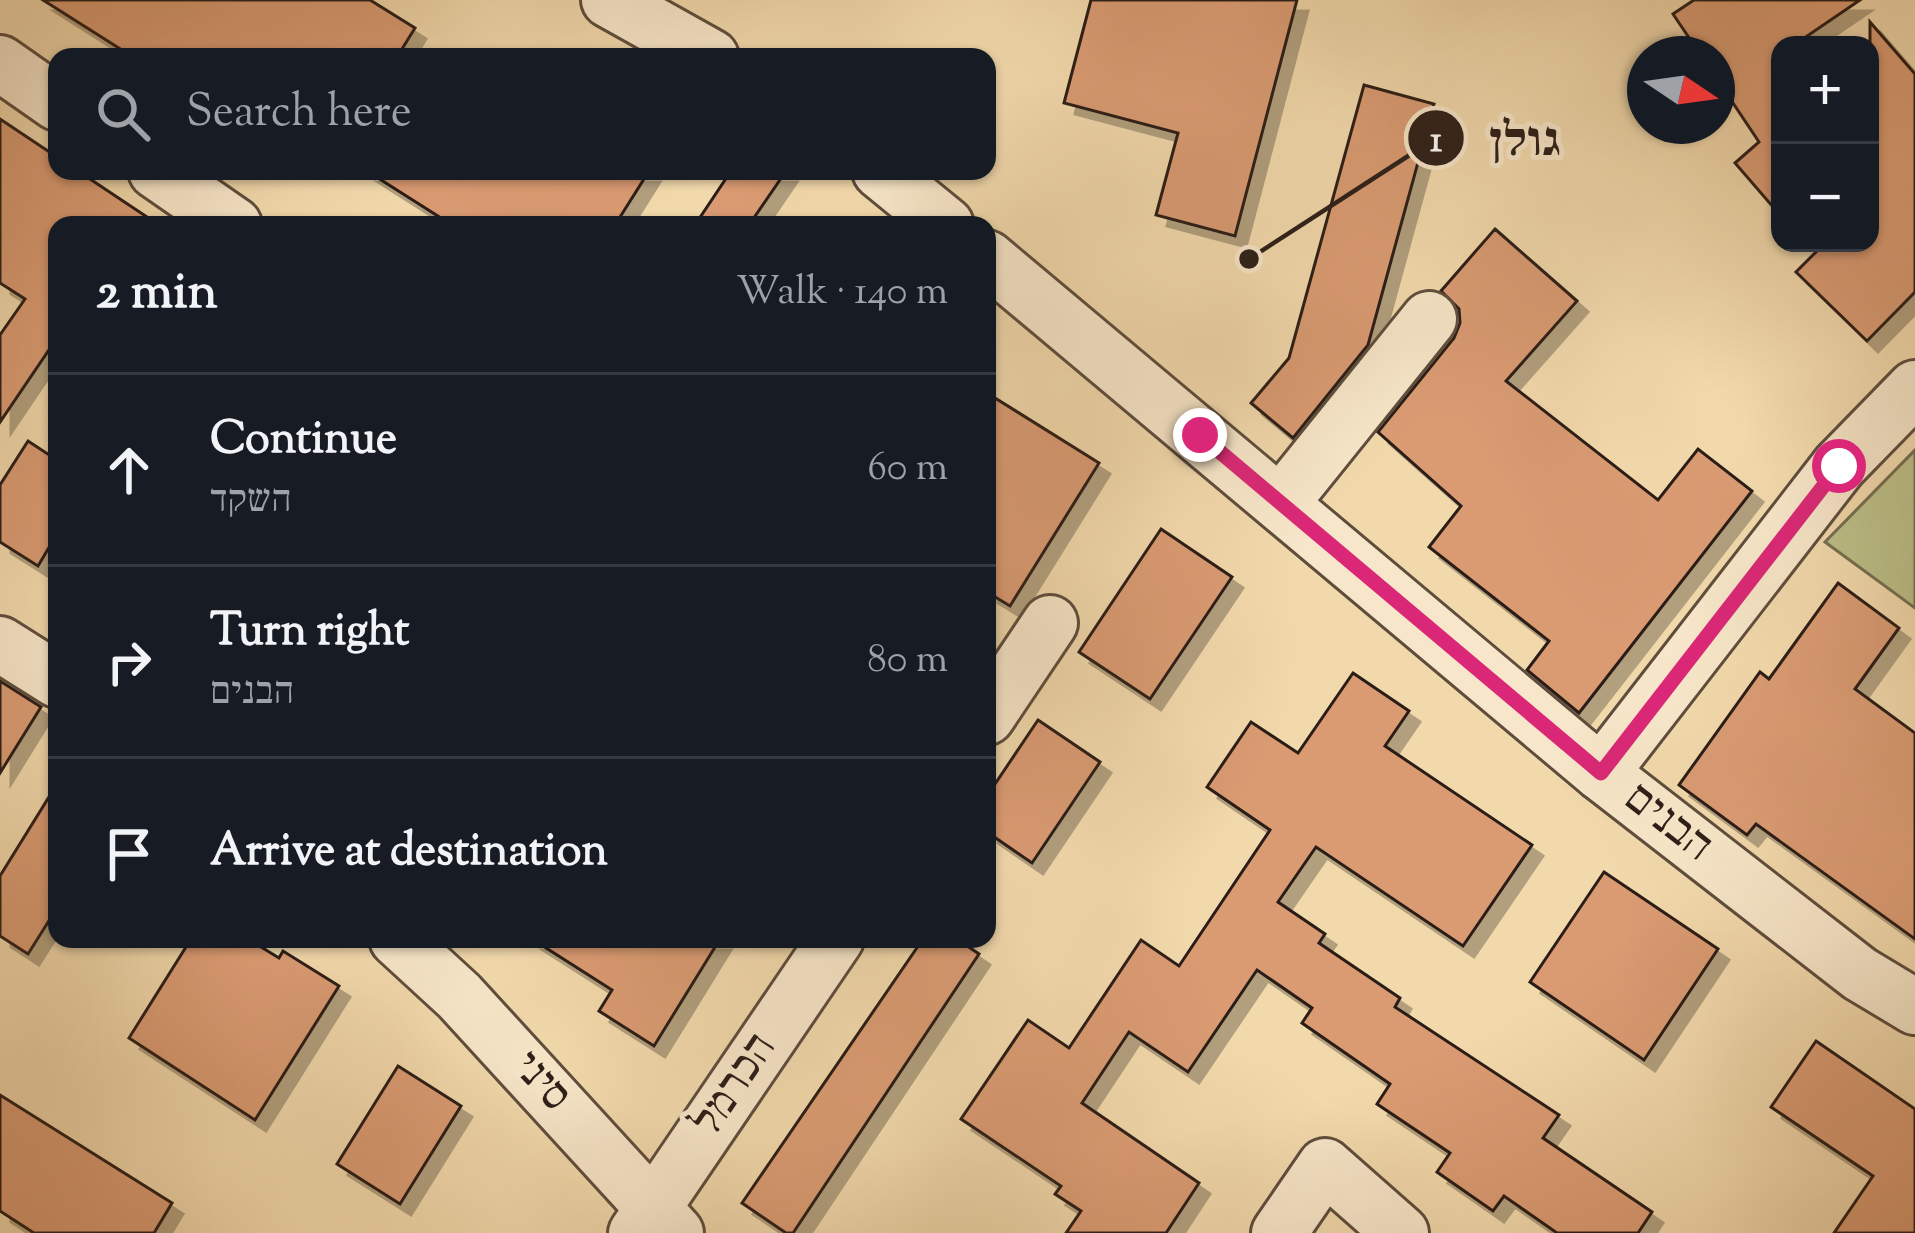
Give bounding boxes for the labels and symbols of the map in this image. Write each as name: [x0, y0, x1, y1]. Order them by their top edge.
north arrow: [1627, 36, 1735, 144]
callout: גולן: [1406, 96, 1585, 180]
text: גולן: [1489, 109, 1561, 178]
text: 1: [1430, 116, 1443, 168]
route end: [1173, 408, 1227, 462]
route start: [1812, 439, 1866, 493]
street label: הבנים: [1609, 769, 1725, 879]
street label: הכרמל: [678, 1021, 794, 1151]
street label: סיני: [495, 1038, 585, 1128]

